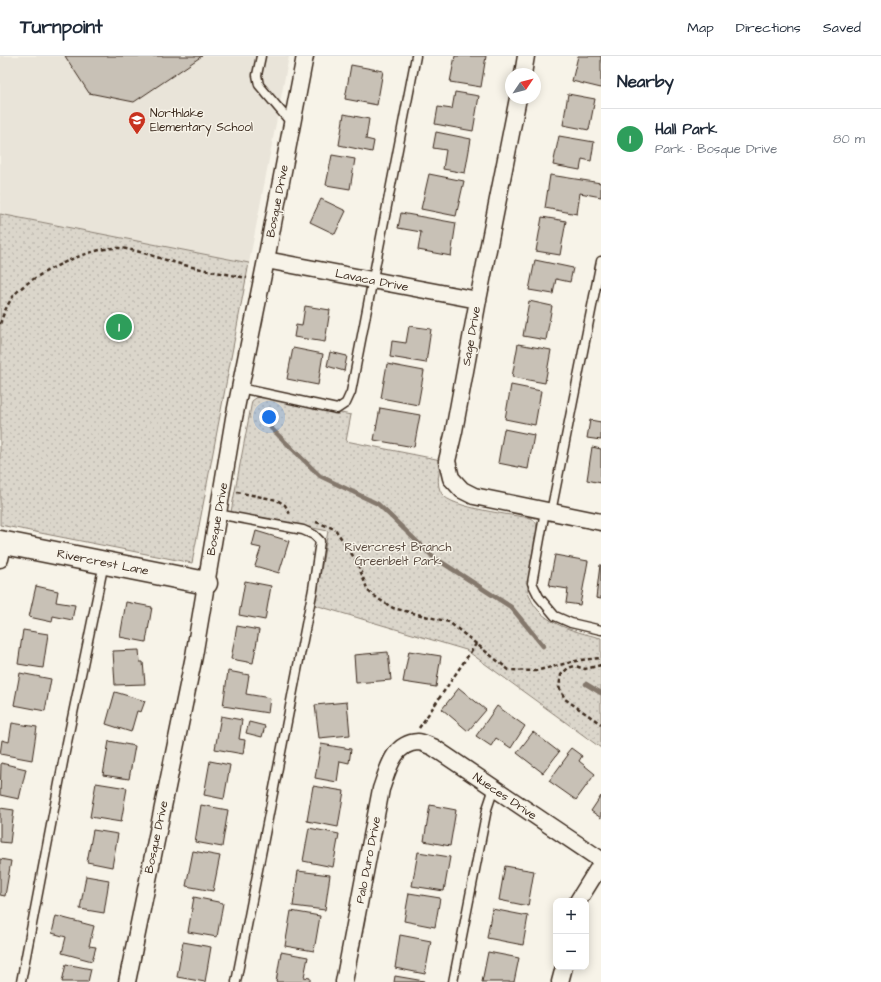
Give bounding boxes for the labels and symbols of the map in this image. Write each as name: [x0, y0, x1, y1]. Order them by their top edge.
north arrow: [505, 68, 541, 104]
place label: Northlake Elementary School: [150, 105, 253, 137]
school or university icon: Northlake Elementary School: [127, 110, 147, 135]
street label: Bosque Drive: [262, 163, 293, 239]
street label: Lavaca Drive: [334, 265, 410, 296]
street label: Sage Drive: [458, 304, 486, 367]
pin: 1: [106, 312, 132, 342]
your location: [259, 407, 279, 427]
street label: Bosque Drive: [203, 481, 232, 557]
park label: Rivercrest Branch Greenbelt Park: [345, 539, 452, 570]
street label: Rivercrest Lane: [56, 545, 151, 580]
street label: Nueces Drive: [469, 769, 541, 824]
street label: Bosque Drive: [141, 799, 173, 875]
street label: Palo Duro Drive: [352, 815, 385, 905]

